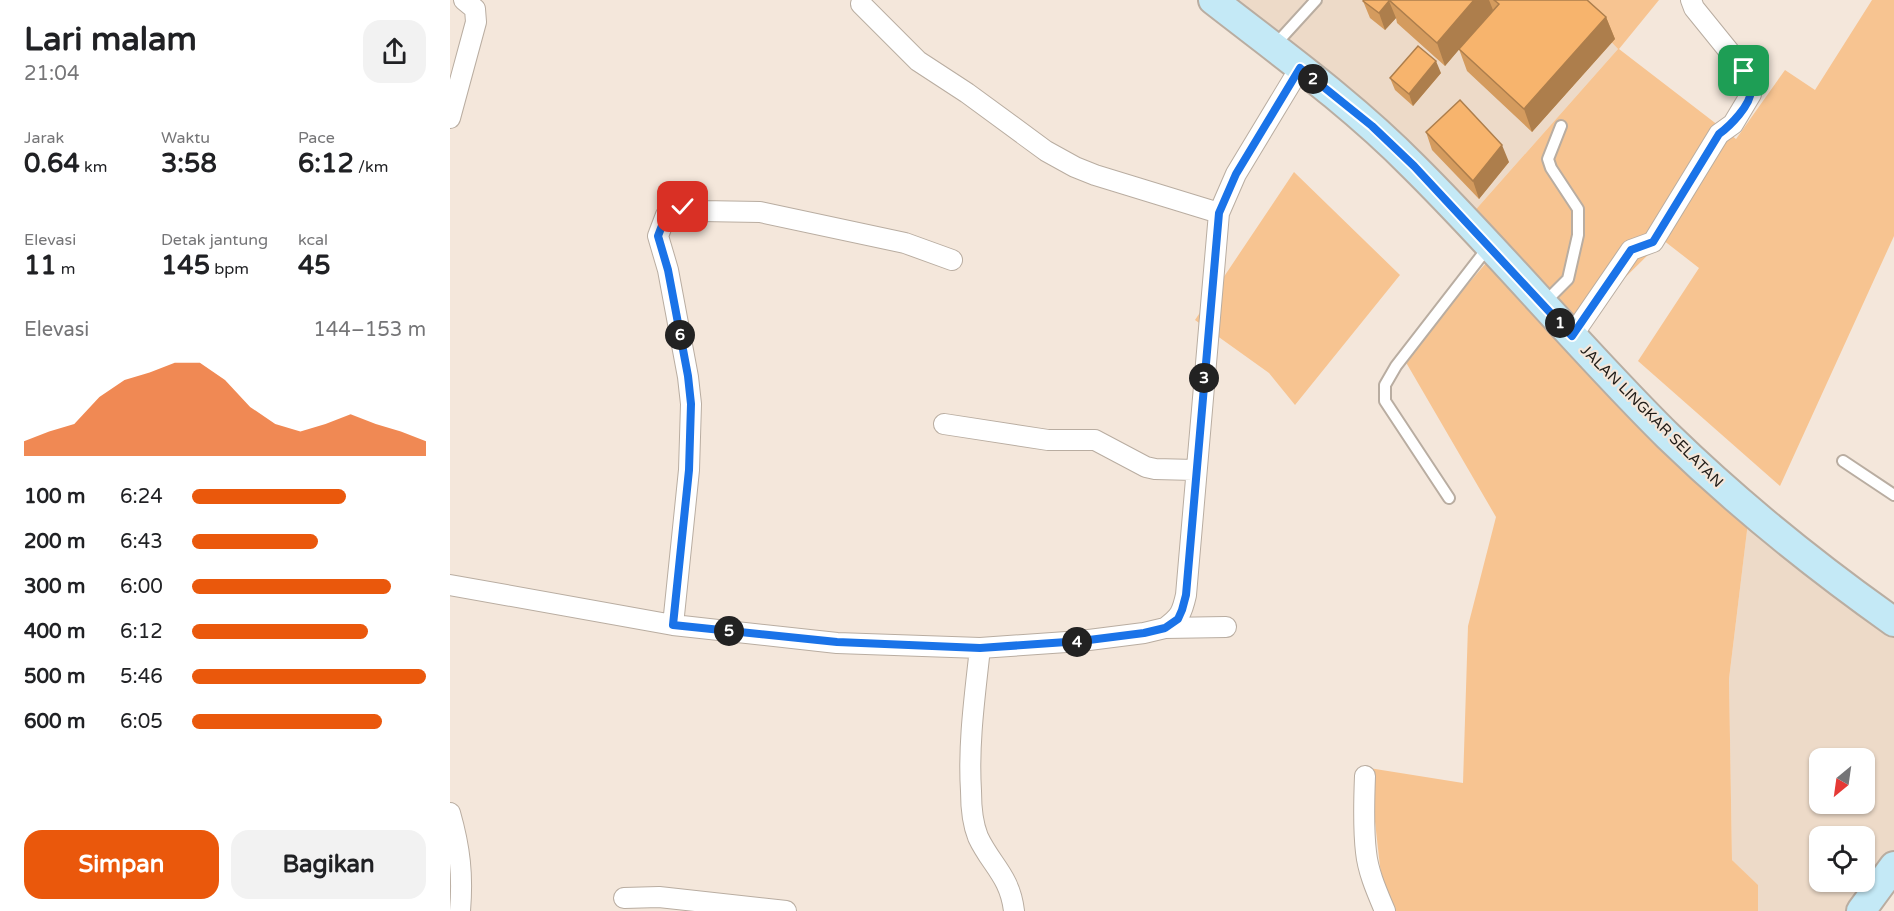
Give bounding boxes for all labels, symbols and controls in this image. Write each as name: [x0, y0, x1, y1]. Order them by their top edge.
text: Lari malam: [24, 20, 197, 59]
button: share: [363, 20, 426, 83]
pin: [1718, 45, 1769, 96]
icon: arrive: [1727, 54, 1760, 87]
text: 21:04: [24, 62, 79, 86]
pin: 2: [1298, 64, 1328, 94]
text: 2: [1308, 69, 1318, 89]
text: Jarak: [24, 128, 64, 148]
text: Waktu: [161, 128, 210, 148]
text: Pace: [298, 128, 335, 148]
text: 0.64: [24, 148, 80, 179]
text: 3:58: [161, 148, 217, 179]
text: 6:12: [298, 148, 354, 179]
text: km: [80, 157, 107, 177]
text: /km: [354, 157, 388, 177]
pin: [657, 181, 708, 232]
icon: check: [666, 190, 699, 223]
text: Elevasi: [24, 230, 76, 250]
text: Detak jantung: [161, 230, 268, 250]
text: kcal: [298, 230, 328, 250]
text: 11: [24, 250, 57, 281]
text: 145: [161, 250, 210, 281]
text: 45: [298, 250, 331, 281]
text: m: [57, 259, 76, 279]
text: bpm: [210, 259, 249, 279]
pin: 1: [1545, 308, 1575, 338]
text: 1: [1555, 313, 1565, 333]
text: Elevasi: [24, 318, 89, 342]
text: 144–153 m: [313, 318, 426, 342]
pin: 6: [665, 320, 695, 350]
text: 6: [675, 325, 685, 345]
street label: JALAN LINGKAR SELATAN: [1577, 341, 1727, 491]
pin: 3: [1189, 363, 1219, 393]
text: 3: [1199, 368, 1209, 388]
text: 100 m: [24, 485, 85, 509]
text: 6:24: [120, 485, 163, 509]
text: 200 m: [24, 530, 85, 554]
text: 6:43: [120, 530, 163, 554]
text: 300 m: [24, 575, 85, 599]
text: 6:00: [120, 575, 163, 599]
pin: 5: [714, 616, 744, 646]
text: 400 m: [24, 620, 85, 644]
text: 6:12: [120, 620, 163, 644]
text: 5: [724, 621, 734, 641]
pin: 4: [1062, 627, 1092, 657]
text: 4: [1072, 632, 1082, 652]
text: 500 m: [24, 665, 85, 689]
text: 5:46: [120, 665, 163, 689]
text: 600 m: [24, 710, 85, 734]
text: 6:05: [120, 710, 163, 734]
north arrow: [1809, 748, 1875, 814]
map controls: [1809, 748, 1875, 892]
button: locate: [1809, 826, 1875, 892]
button: Simpan: [24, 830, 219, 899]
button: Bagikan: [231, 830, 426, 899]

